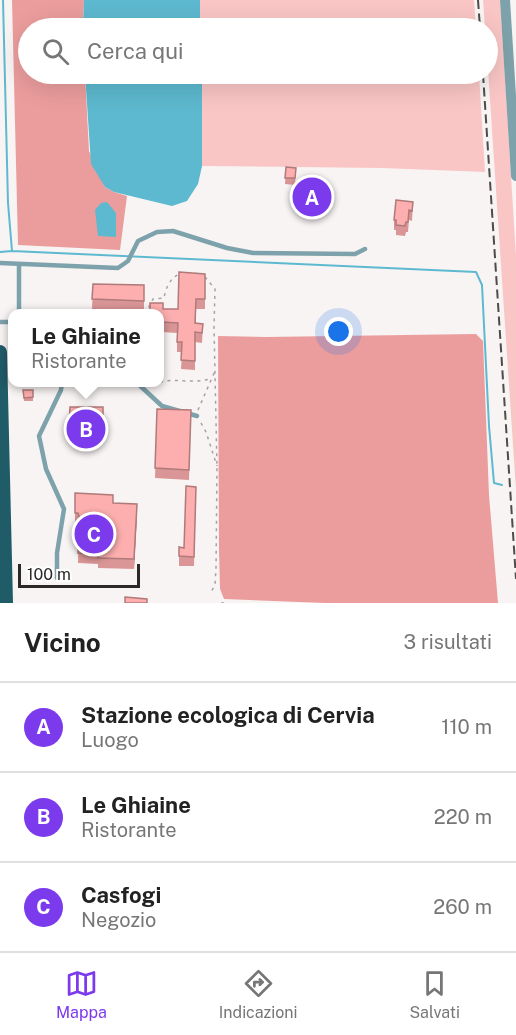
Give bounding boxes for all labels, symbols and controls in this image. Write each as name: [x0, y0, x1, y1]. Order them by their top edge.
search box: [18, 18, 498, 84]
icon: search: [39, 35, 72, 68]
text: Cerca qui: [87, 38, 184, 64]
pin: A: [292, 174, 332, 220]
popup: [8, 309, 164, 387]
your location: [324, 317, 353, 346]
text: Le Ghiaine: [31, 323, 141, 349]
text: Ristorante: [31, 349, 127, 373]
pin: B: [66, 406, 106, 452]
pin: C: [74, 512, 113, 556]
scale bar: [18, 561, 140, 588]
text: 100 m: [27, 565, 71, 584]
text: Vicino: [24, 627, 101, 658]
text: 3 risultati: [404, 630, 492, 654]
text: Stazione ecologica di Cervia: [81, 702, 375, 728]
text: A: [36, 715, 51, 739]
text: 110 m: [441, 715, 492, 739]
text: Luogo: [81, 728, 139, 752]
text: Le Ghiaine: [81, 792, 191, 818]
text: B: [37, 805, 50, 829]
text: 220 m: [434, 805, 492, 829]
text: Ristorante: [81, 818, 177, 842]
text: Casfogi: [81, 882, 161, 908]
text: C: [36, 895, 51, 919]
text: 260 m: [433, 895, 492, 919]
text: Negozio: [81, 908, 156, 932]
tab: Mappa: [56, 967, 107, 1022]
tab: Indicazioni: [219, 967, 297, 1022]
tab: Salvati: [409, 967, 460, 1022]

